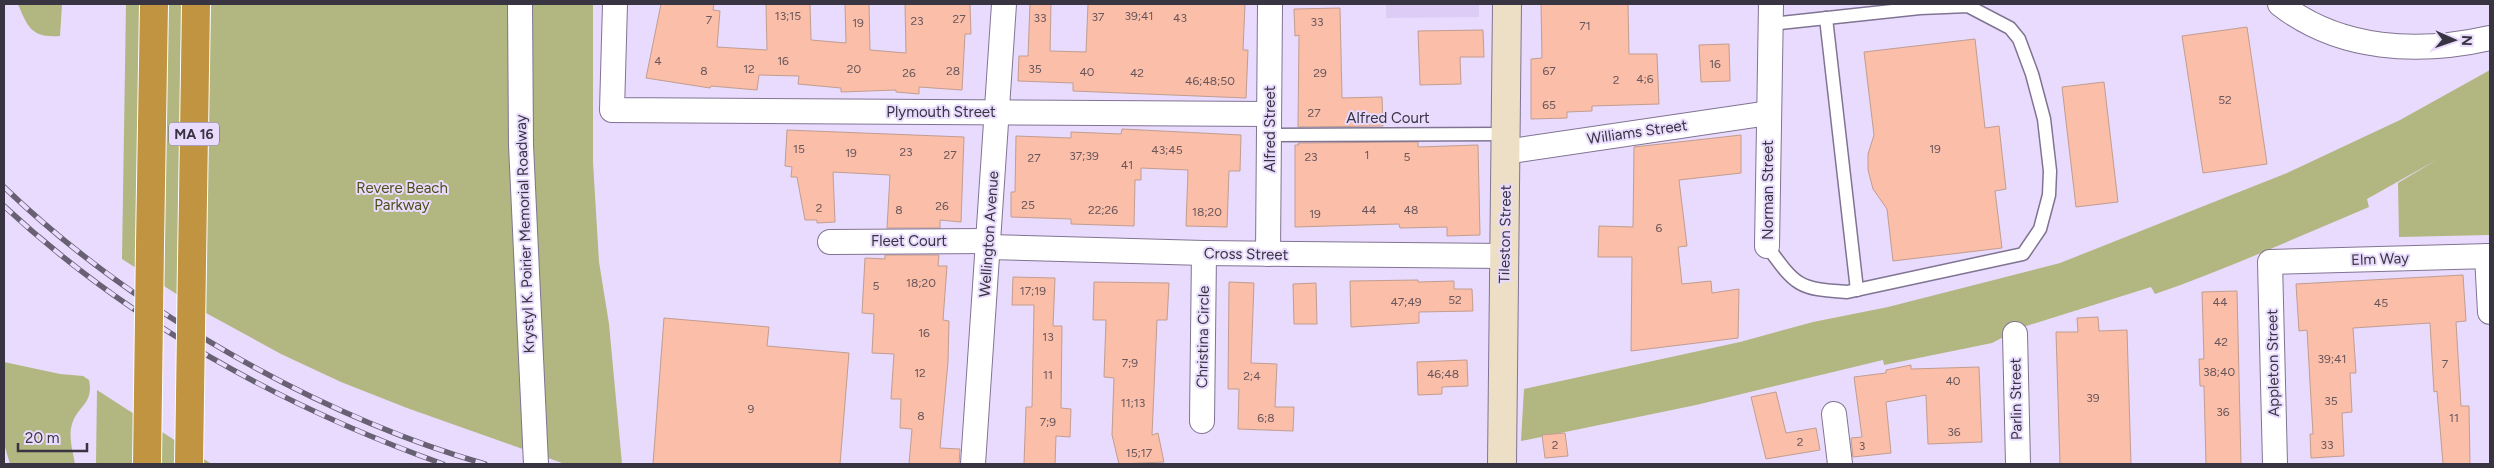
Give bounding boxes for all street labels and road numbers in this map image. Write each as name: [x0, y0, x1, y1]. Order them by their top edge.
street label: Alfred Street: [1261, 85, 1279, 172]
street label: Plymouth Street: [886, 103, 996, 121]
street label: Alfred Court: [1346, 109, 1430, 127]
street label: Krystyl K. Poirier Memorial Roadway: [512, 114, 538, 354]
street label: Williams Street: [1586, 116, 1689, 148]
road number: MA 16: [169, 122, 219, 146]
street label: Norman Street: [1759, 140, 1777, 240]
street label: Wellington Avenue: [976, 170, 1002, 298]
street label: Tileston Street: [1495, 184, 1515, 283]
street label: Fleet Court: [871, 232, 947, 250]
street label: Cross Street: [1204, 244, 1289, 264]
street label: Elm Way: [2351, 249, 2409, 269]
street label: Christina Circle: [1193, 286, 1213, 388]
street label: Appleton Street: [2263, 309, 2283, 417]
street label: Parlin Street: [2006, 357, 2026, 440]

